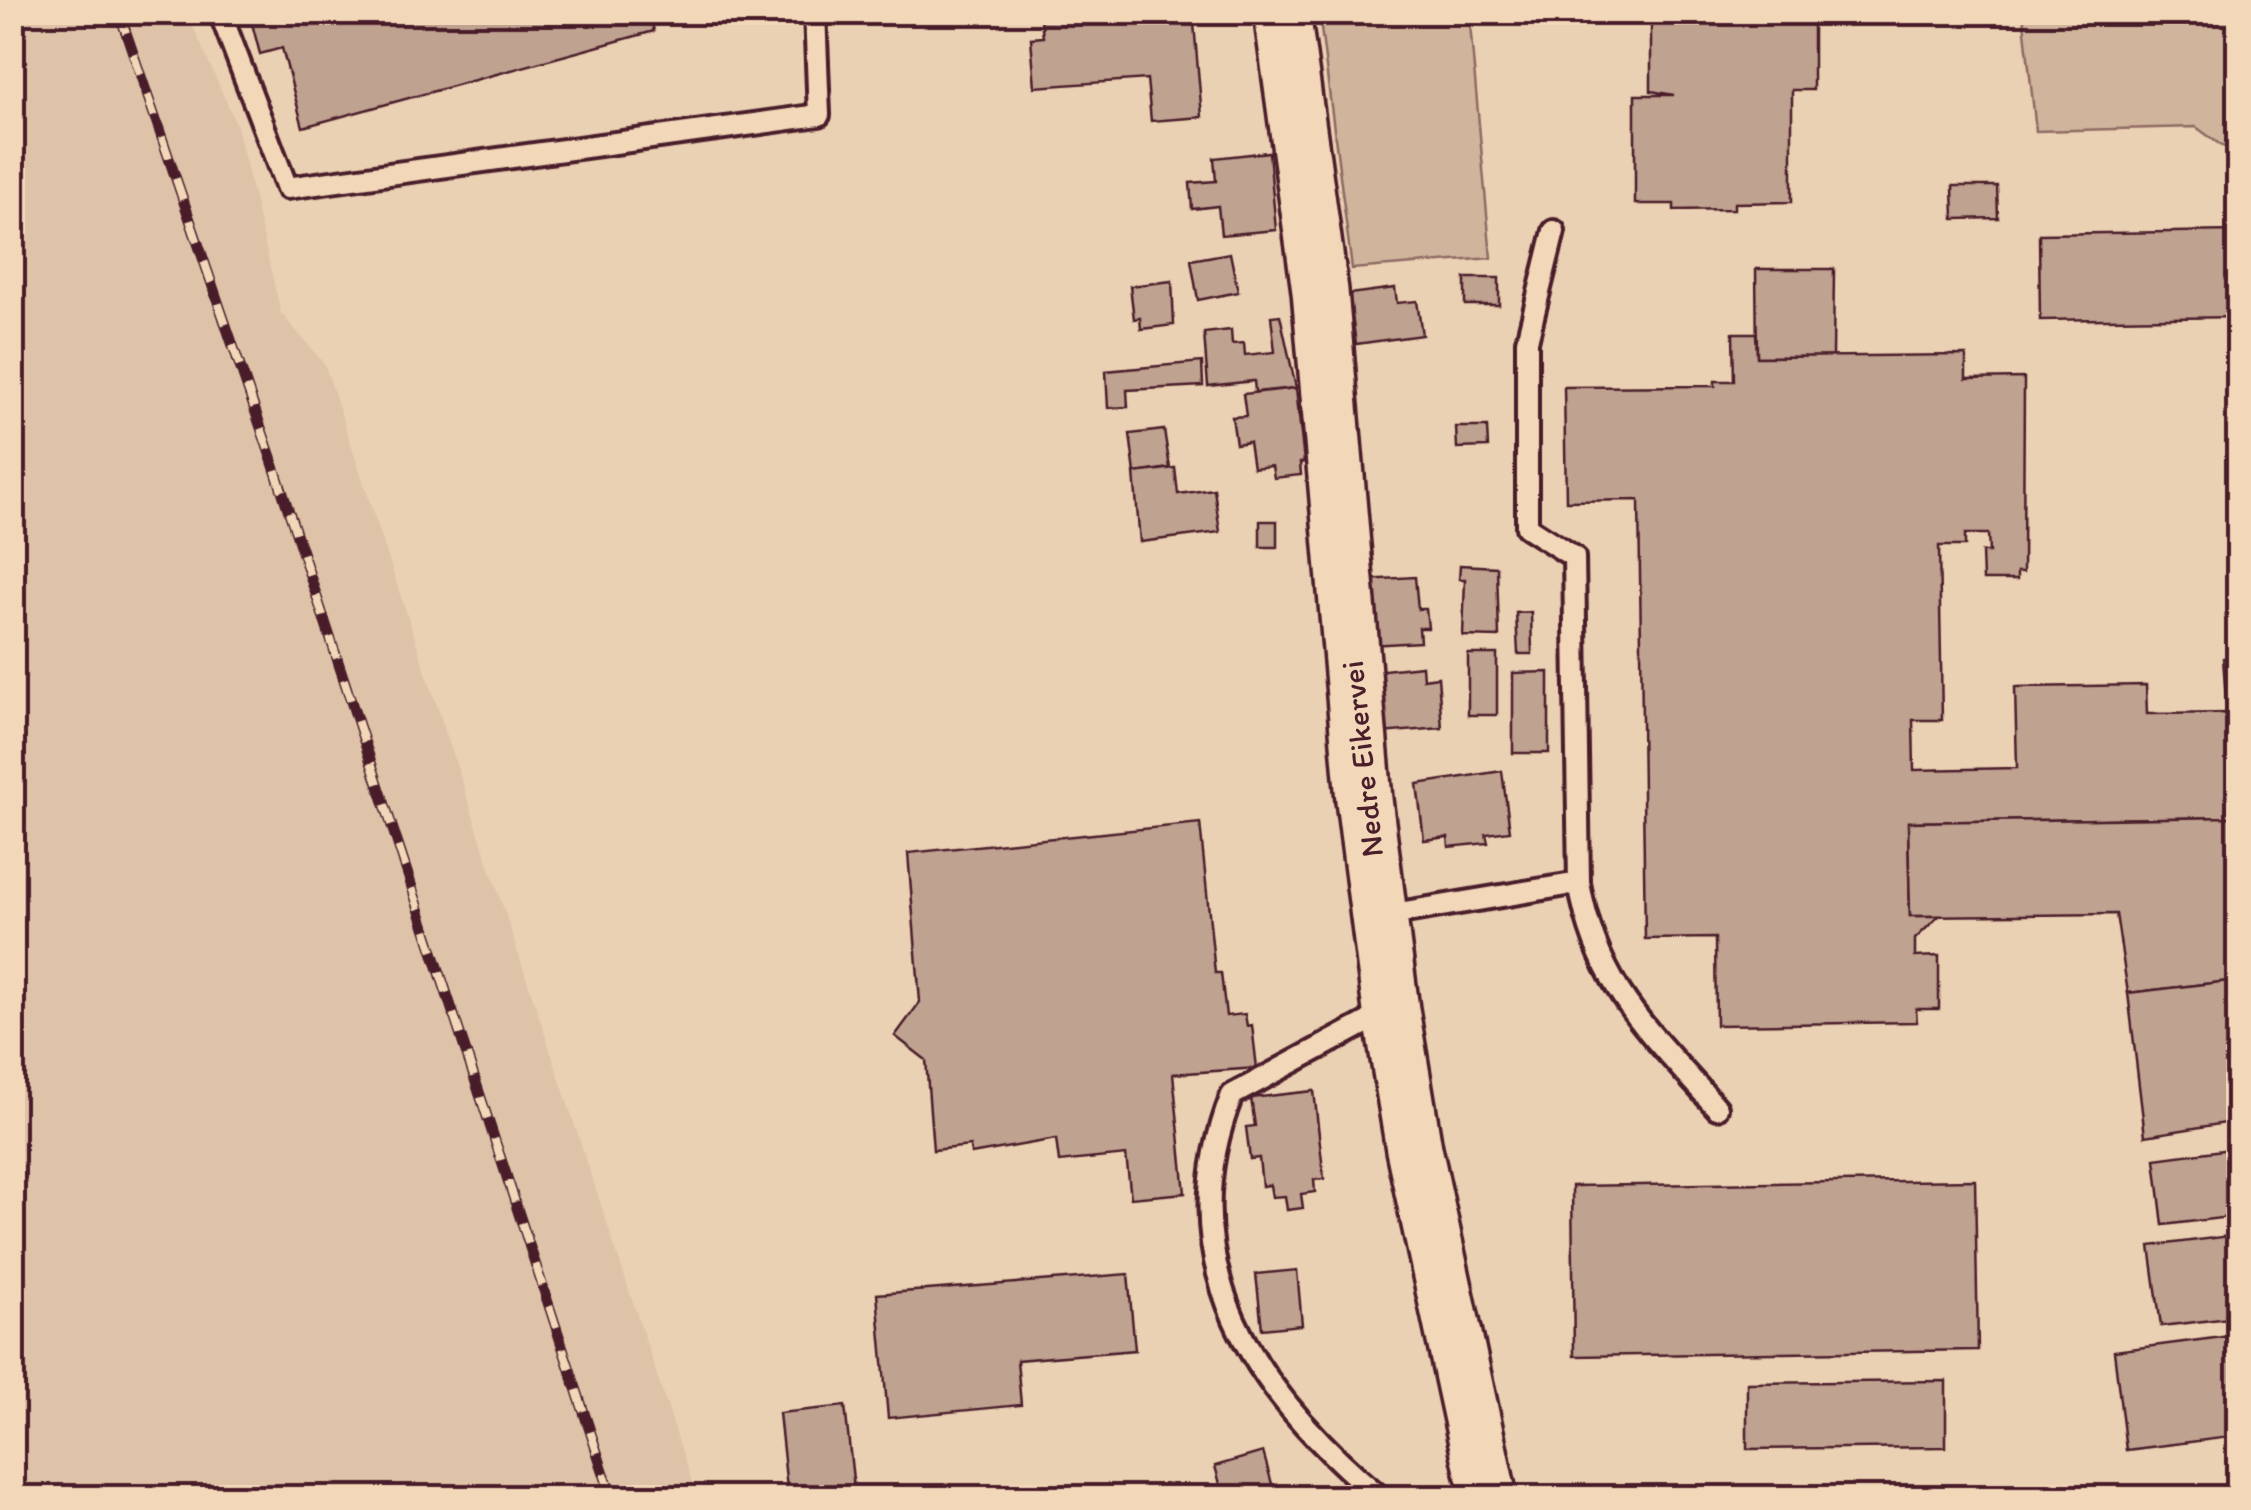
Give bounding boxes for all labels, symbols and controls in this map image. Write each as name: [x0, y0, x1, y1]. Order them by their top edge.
street label: Nedre Eikervei: [1333, 659, 1391, 859]

